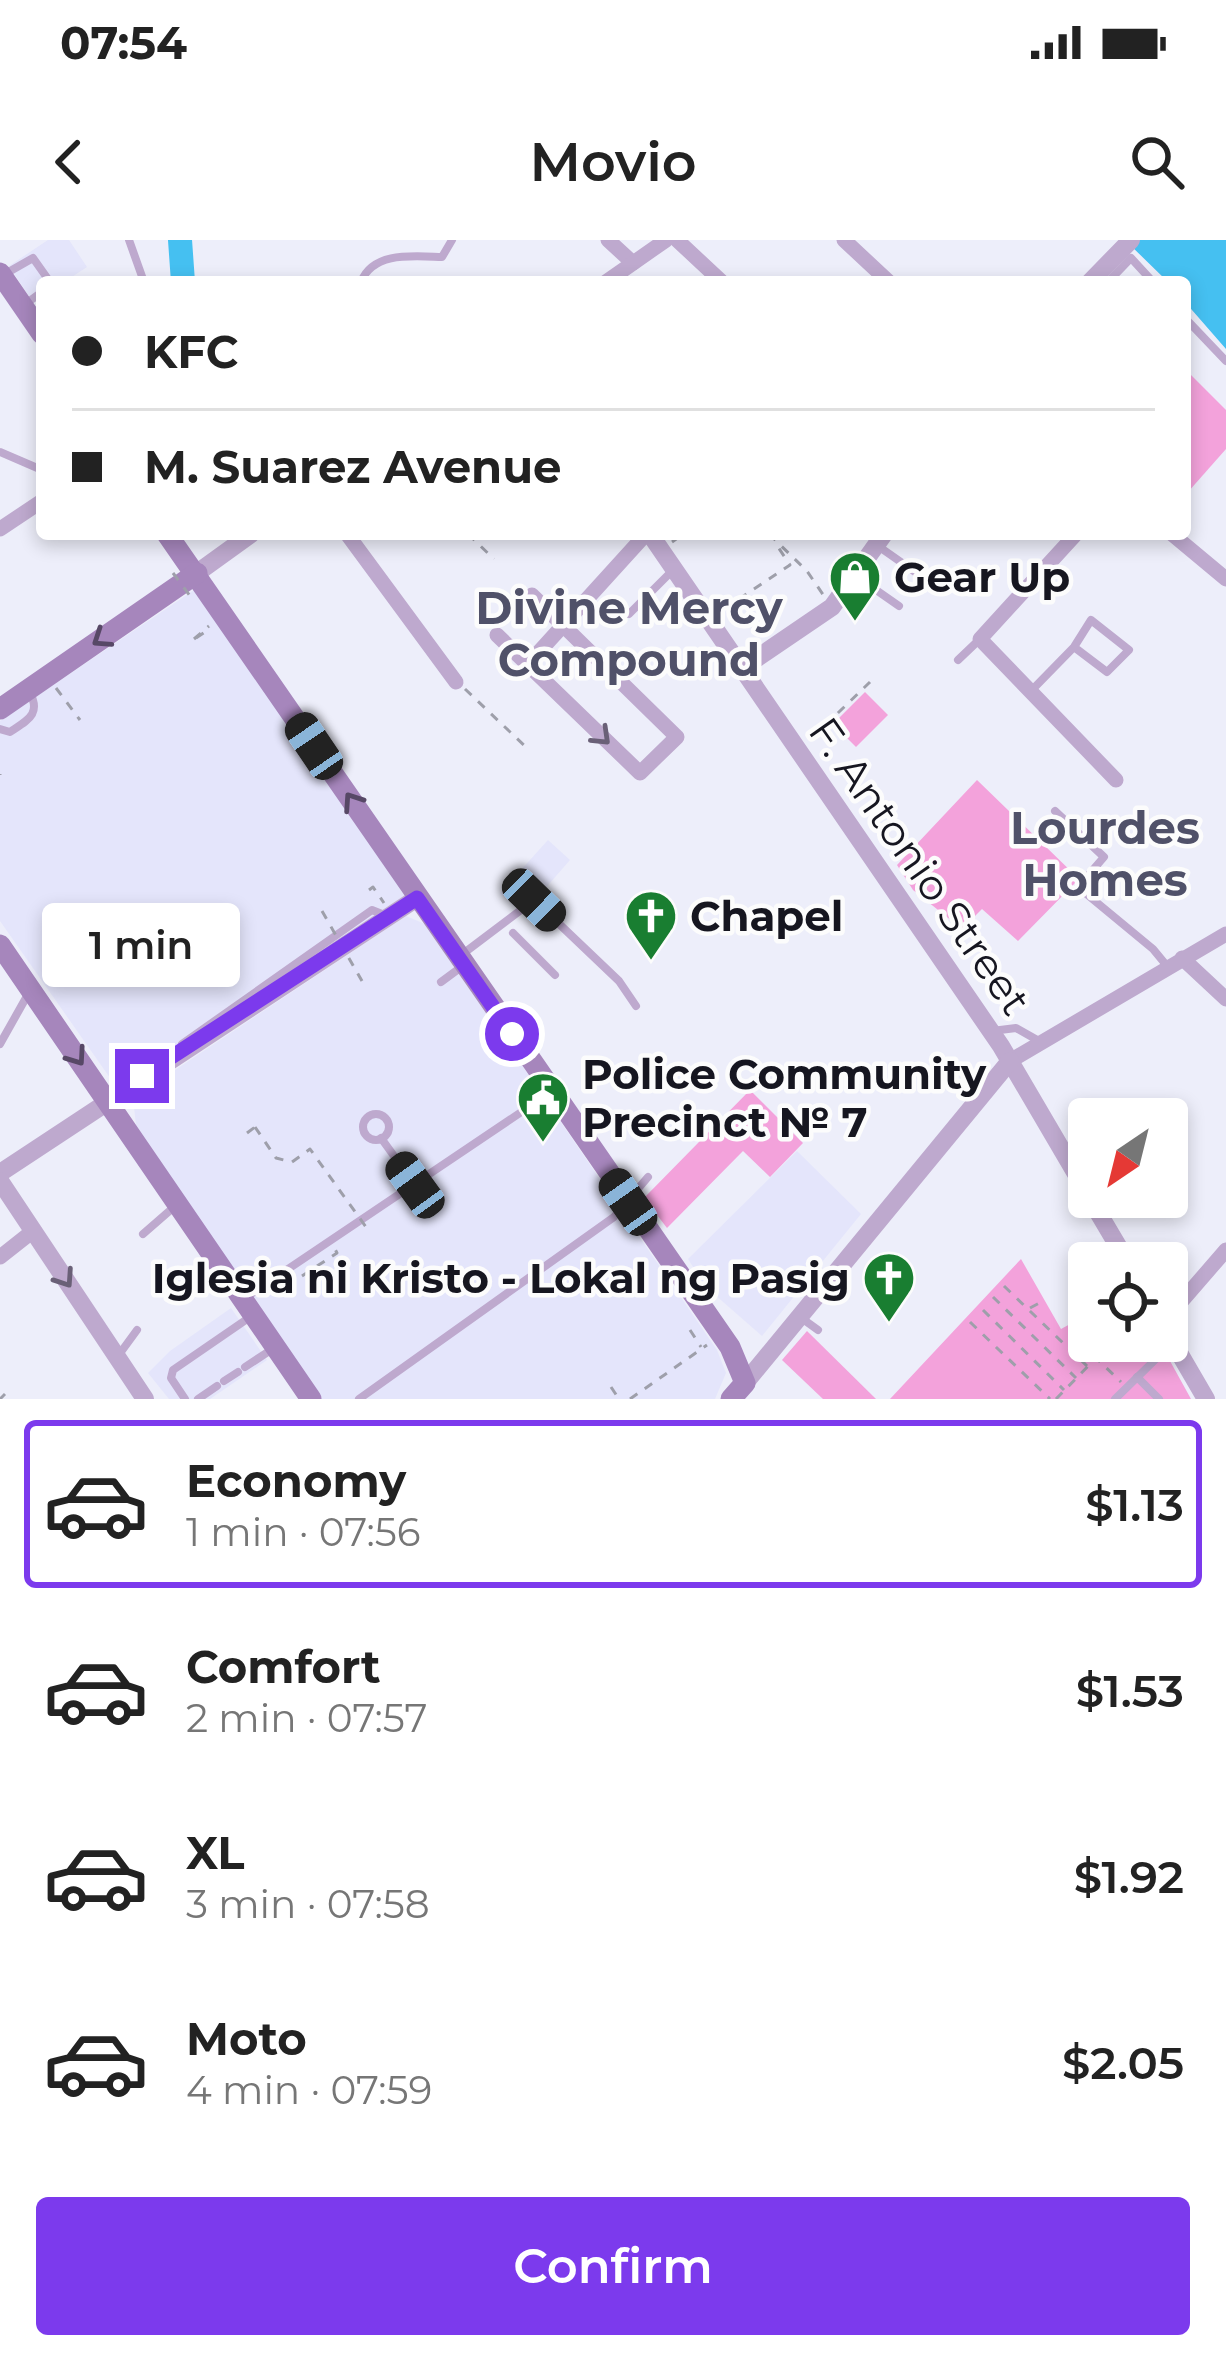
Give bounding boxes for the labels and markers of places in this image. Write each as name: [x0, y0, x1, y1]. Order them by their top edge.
shop icon: Gear Up: [827, 549, 883, 623]
place label: Gear Up: [894, 551, 1070, 603]
church icon: Chapel: [623, 888, 679, 962]
place label: Chapel: [690, 890, 843, 942]
place label: Police Community Precinct № 7: [582, 1048, 987, 1148]
public building icon: Police Community Precinct № 7: [515, 1070, 571, 1144]
church icon: Iglesia ni Kristo - Lokal ng Pasig: [861, 1250, 917, 1324]
place label: Iglesia ni Kristo - Lokal ng Pasig: [152, 1252, 850, 1304]

